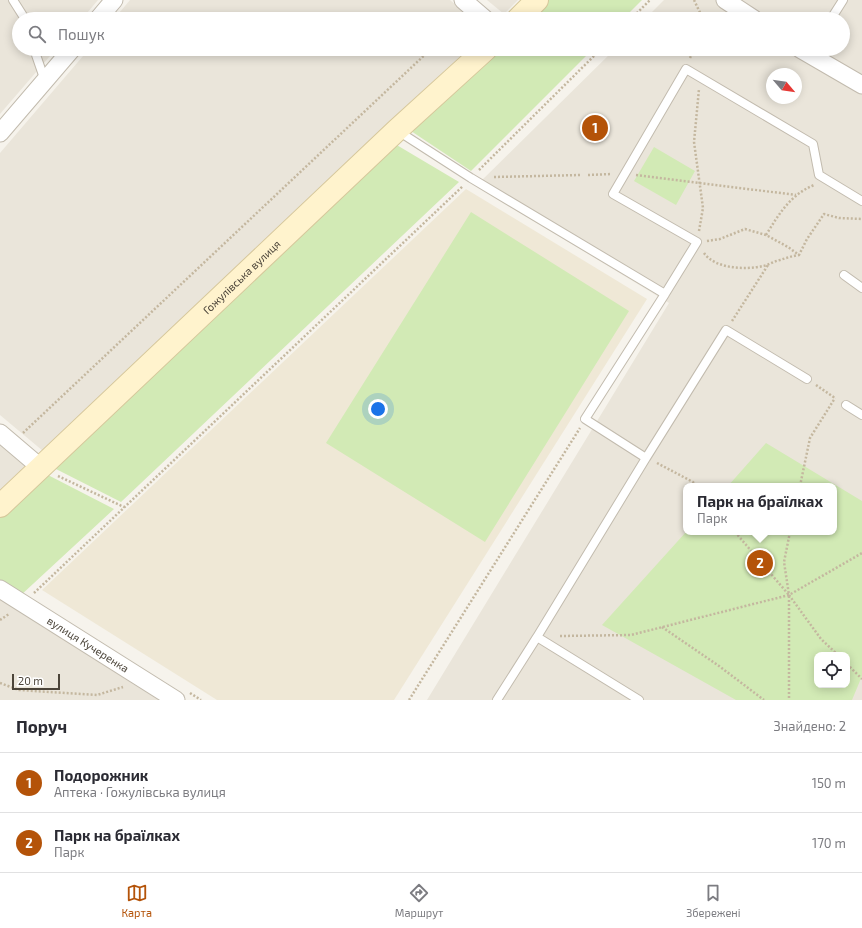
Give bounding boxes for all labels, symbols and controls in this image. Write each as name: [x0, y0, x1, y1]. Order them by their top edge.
search box: [12, 12, 850, 56]
icon: search: [26, 23, 48, 45]
text: Пошук: [58, 25, 105, 43]
north arrow: [766, 68, 802, 104]
pin: 1: [582, 113, 608, 143]
street label: Гожулівська вулиця: [200, 237, 283, 316]
your location: [368, 399, 388, 419]
popup: [683, 483, 837, 535]
text: Парк на браїлках: [697, 492, 823, 510]
text: Парк: [697, 510, 727, 526]
pin: 2: [747, 548, 773, 578]
street label: вулиця Кучеренка: [45, 613, 131, 675]
map controls: [814, 652, 850, 688]
button: locate: [814, 652, 850, 688]
scale bar: [12, 672, 60, 691]
text: 20 m: [18, 674, 43, 687]
text: Поруч: [16, 716, 67, 736]
text: Знайдено: 2: [774, 718, 846, 734]
text: Подорожник: [54, 766, 148, 784]
text: 1: [26, 775, 32, 791]
text: 150 m: [812, 775, 846, 791]
text: Аптека · Гожулівська вулиця: [54, 784, 226, 800]
text: Парк на браїлках: [54, 826, 180, 844]
text: 2: [25, 835, 33, 851]
text: 170 m: [812, 835, 846, 851]
text: Парк: [54, 844, 84, 860]
tab: Карта: [121, 882, 152, 919]
tab: Маршрут: [395, 882, 443, 919]
tab: Збережені: [686, 882, 741, 919]

